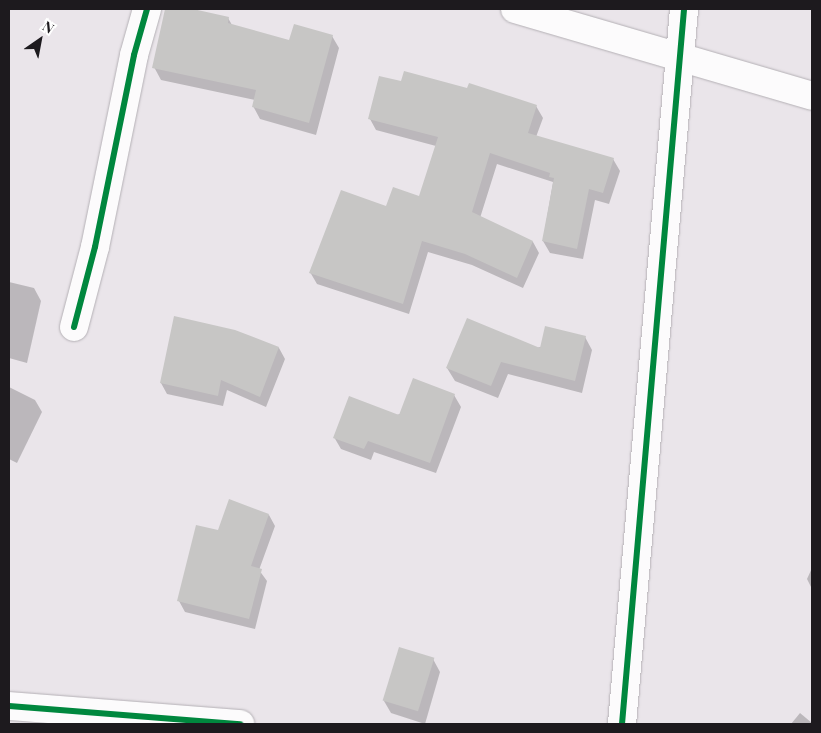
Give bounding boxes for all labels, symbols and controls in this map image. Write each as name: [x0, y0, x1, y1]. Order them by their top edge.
north arrow: [15, 15, 65, 65]
text: N: [39, 16, 58, 38]

